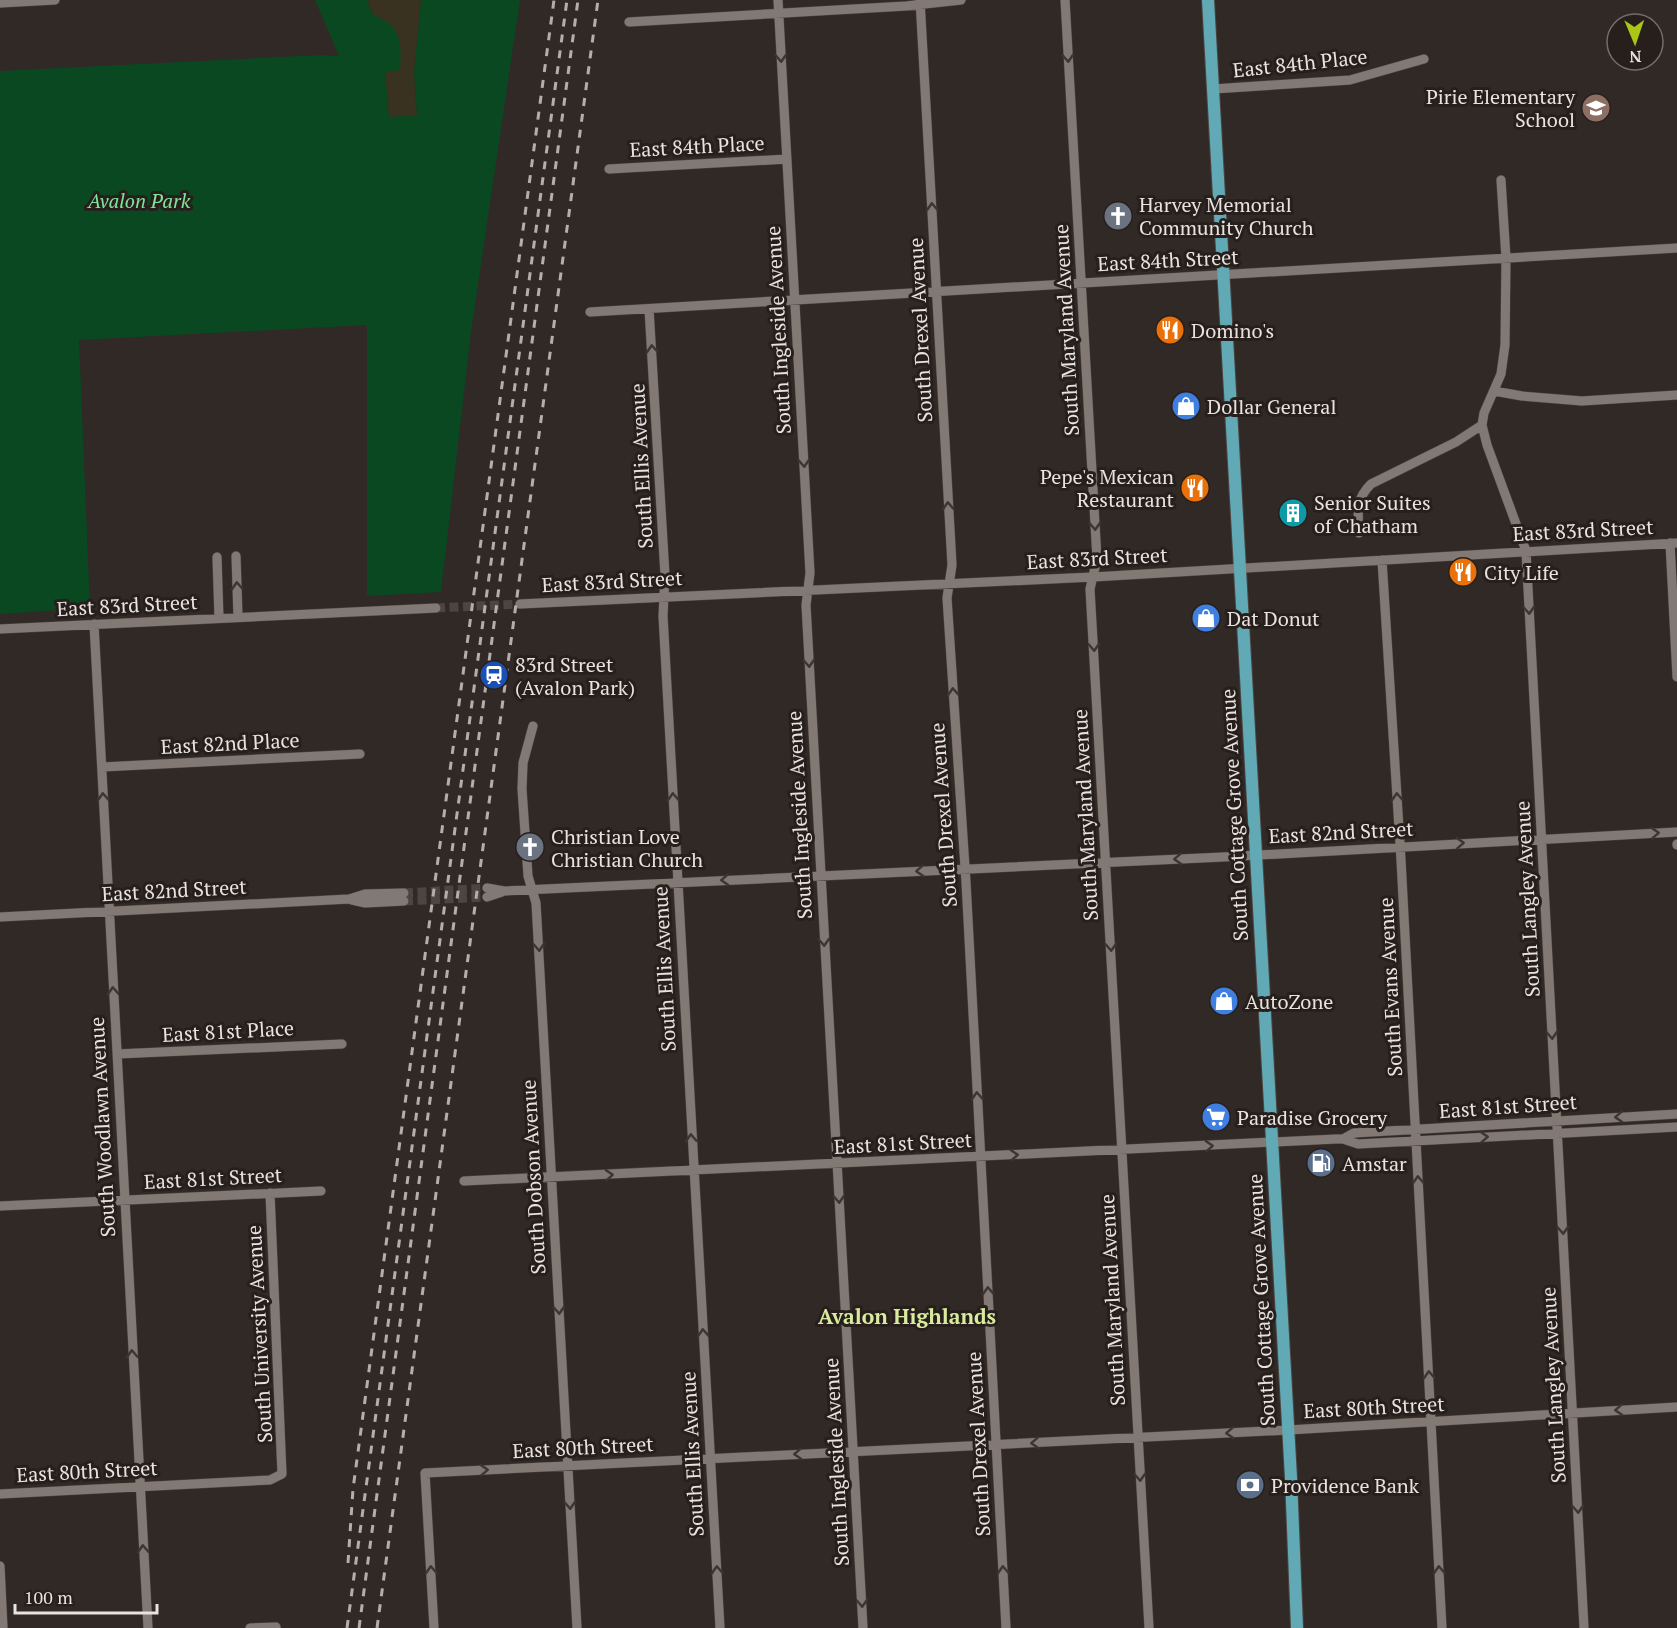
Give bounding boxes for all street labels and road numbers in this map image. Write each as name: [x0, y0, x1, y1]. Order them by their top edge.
street label: East 84th Place: [1231, 43, 1369, 83]
street label: East 84th Place: [629, 129, 765, 163]
street label: South Maryland Avenue: [1047, 223, 1085, 437]
street label: South Ingleside Avenue: [759, 225, 797, 435]
street label: South Drexel Avenue: [902, 237, 938, 423]
street label: East 84th Street: [1097, 243, 1240, 277]
street label: South Ellis Avenue: [623, 383, 659, 549]
street label: East 83rd Street: [1512, 513, 1655, 547]
street label: East 83rd Street: [1026, 541, 1169, 575]
street label: East 83rd Street: [541, 564, 684, 598]
street label: East 83rd Street: [56, 588, 199, 622]
street label: South Cottage Grove Avenue: [1214, 688, 1254, 942]
street label: South Maryland Avenue: [1066, 708, 1104, 922]
street label: South Ingleside Avenue: [780, 710, 818, 920]
street label: South Drexel Avenue: [923, 722, 963, 908]
street label: East 82nd Place: [160, 726, 300, 760]
street label: South Langley Avenue: [1508, 800, 1546, 998]
street label: East 82nd Street: [1268, 815, 1415, 849]
street label: East 82nd Street: [101, 873, 248, 907]
street label: South Ellis Avenue: [646, 886, 682, 1052]
street label: South Evans Avenue: [1372, 897, 1408, 1077]
street label: East 81st Place: [161, 1014, 295, 1048]
street label: South Woodlawn Avenue: [83, 1016, 121, 1238]
street label: South Dobson Avenue: [514, 1079, 552, 1275]
street label: East 81st Street: [1438, 1088, 1578, 1124]
street label: East 81st Street: [833, 1126, 973, 1160]
street label: East 81st Street: [143, 1161, 283, 1195]
street label: South Cottage Grove Avenue: [1241, 1173, 1281, 1427]
street label: South Maryland Avenue: [1093, 1193, 1131, 1407]
street label: South University Avenue: [240, 1224, 278, 1444]
street label: South Langley Avenue: [1534, 1286, 1572, 1484]
street label: South Drexel Avenue: [960, 1351, 996, 1537]
street label: South Ingleside Avenue: [817, 1357, 855, 1567]
street label: South Ellis Avenue: [674, 1371, 710, 1537]
street label: East 80th Street: [1303, 1390, 1446, 1424]
street label: East 80th Street: [512, 1430, 655, 1464]
street label: East 80th Street: [16, 1454, 159, 1488]

